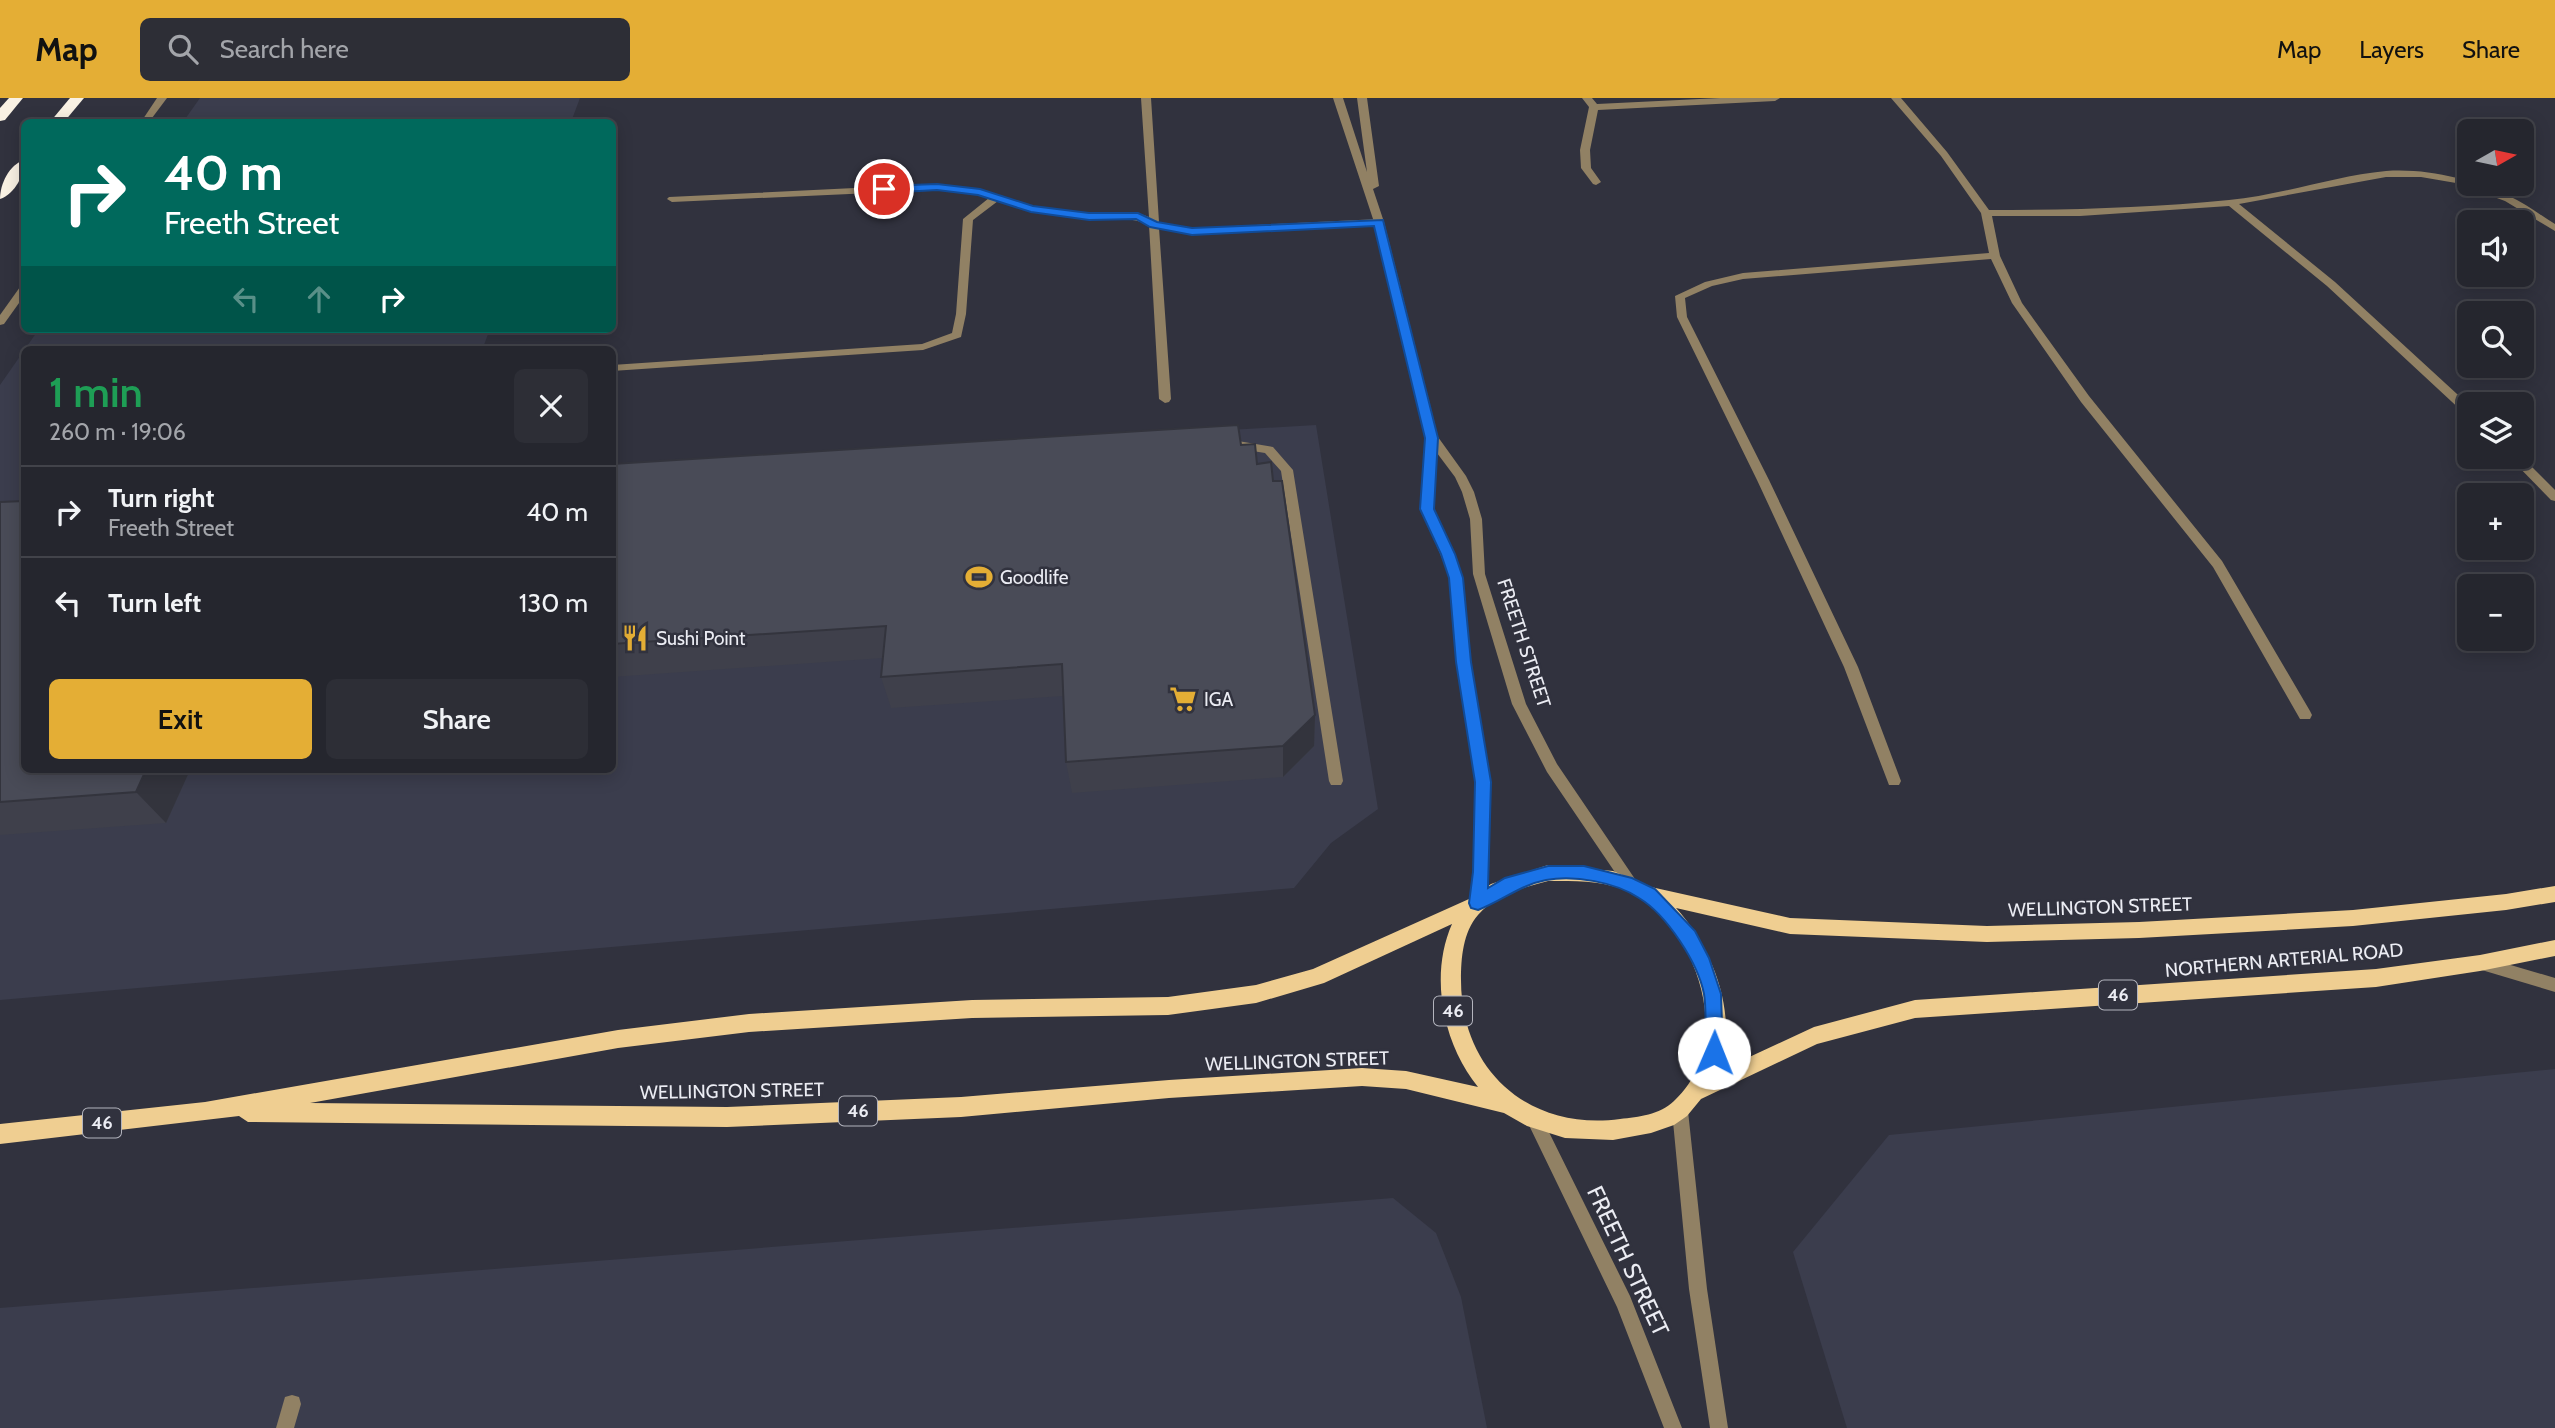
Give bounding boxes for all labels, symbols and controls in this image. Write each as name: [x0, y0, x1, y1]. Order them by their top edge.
search box: [140, 18, 630, 81]
text: Map: [35, 29, 98, 69]
icon: search: [164, 30, 202, 68]
text: Search here: [220, 33, 349, 65]
text: Map: [2277, 35, 2321, 64]
text: Layers: [2359, 35, 2424, 64]
text: Share: [2462, 35, 2520, 64]
north arrow: [2457, 119, 2534, 196]
map controls: [2457, 119, 2534, 651]
text: 40 m: [164, 143, 283, 202]
icon: right: [49, 147, 140, 238]
pin: [854, 159, 914, 219]
icon: arrive: [865, 170, 903, 208]
text: Freeth Street: [164, 203, 339, 242]
button: sound: [2457, 210, 2534, 287]
icon: left: [227, 280, 265, 318]
icon: ahead: [300, 280, 338, 318]
icon: right: [373, 280, 411, 318]
button: search: [2457, 301, 2534, 378]
text: 1 min: [49, 366, 143, 418]
button: close: [514, 369, 588, 443]
button: layers: [2457, 392, 2534, 469]
text: 260 m · 19:06: [49, 418, 186, 446]
text: Turn right: [108, 482, 214, 514]
button: +: [2457, 483, 2534, 560]
icon: right: [49, 493, 87, 531]
text: 40 m: [526, 496, 588, 528]
text: Freeth Street: [108, 514, 234, 542]
sports icon: Goodlife: [964, 562, 994, 592]
place label: Goodlife: [1000, 566, 1069, 589]
button: −: [2457, 574, 2534, 651]
street label: FREETH STREET: [1492, 576, 1556, 710]
icon: left: [49, 584, 87, 622]
text: Turn left: [108, 587, 201, 619]
text: 130 m: [519, 587, 588, 619]
restaurant icon: Sushi Point: [620, 623, 650, 653]
place label: Sushi Point: [656, 627, 746, 650]
button: Exit: [49, 679, 312, 759]
button: Share: [326, 679, 588, 759]
supermarket icon: IGA: [1168, 684, 1198, 714]
place label: IGA: [1204, 688, 1234, 711]
street label: WELLINGTON STREET: [2008, 892, 2192, 922]
street label: NORTHERN ARTERIAL ROAD: [2164, 938, 2404, 982]
road number: 46: [2099, 980, 2137, 1010]
road number: 46: [1434, 996, 1472, 1026]
position arrow: [1677, 1016, 1751, 1090]
street label: WELLINGTON STREET: [1205, 1046, 1389, 1076]
street label: WELLINGTON STREET: [640, 1078, 824, 1104]
road number: 46: [839, 1096, 877, 1126]
road number: 46: [83, 1108, 121, 1138]
street label: FREETH STREET: [1581, 1182, 1675, 1340]

